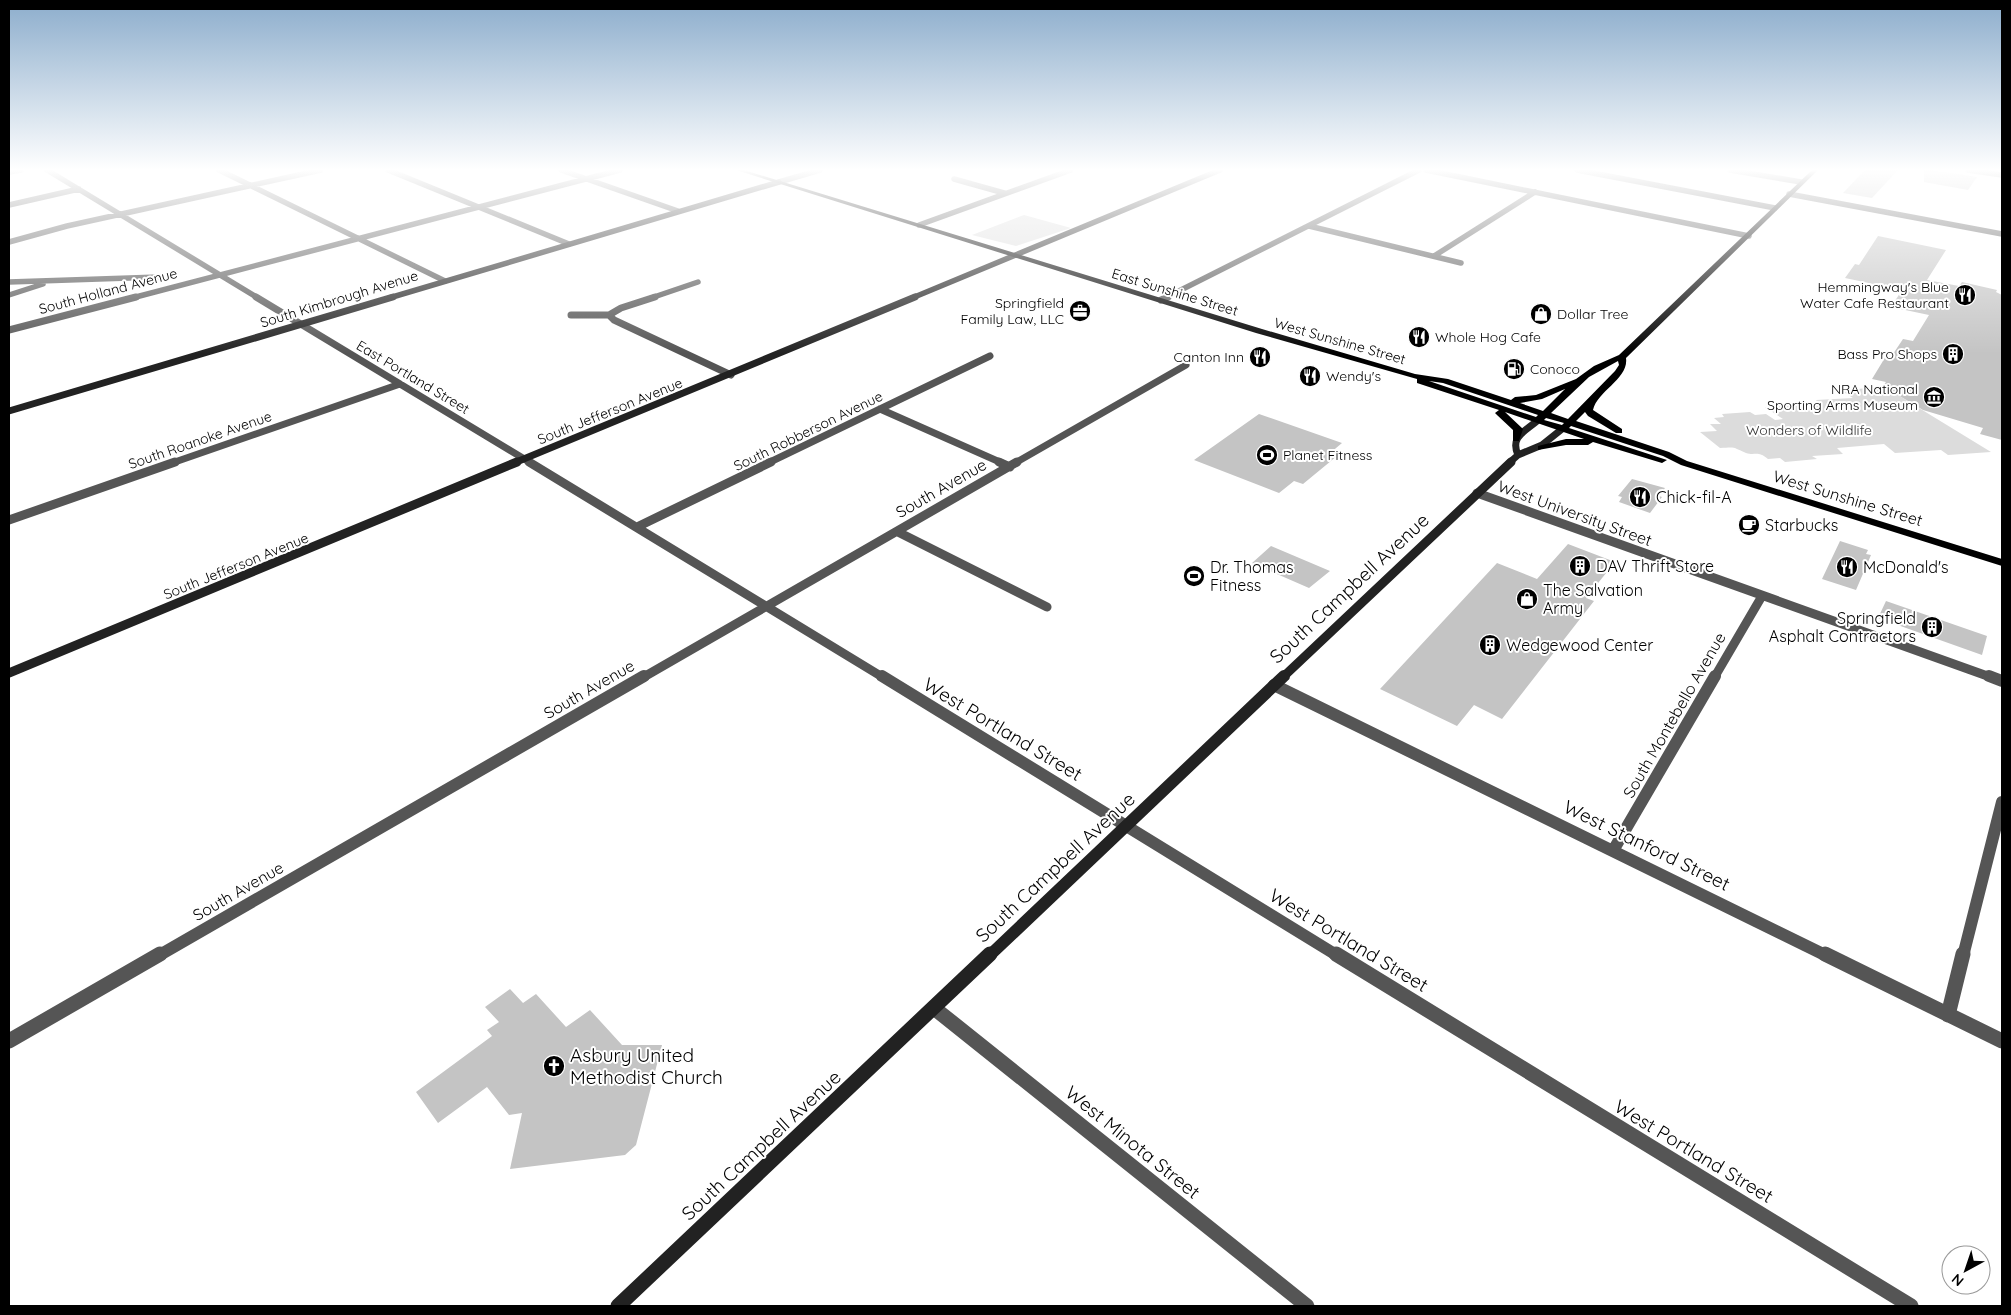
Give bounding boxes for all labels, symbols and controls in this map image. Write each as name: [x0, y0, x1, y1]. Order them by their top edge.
street label: South Holland Avenue: [37, 264, 179, 318]
street label: East Sunshine Street: [1110, 264, 1241, 320]
street label: South Kimbrough Avenue: [258, 266, 420, 332]
place label: Hemmingway's Blue Water Cafe Restaurant: [1800, 278, 1949, 312]
restaurant icon: Hemmingway's Blue Water Cafe Restaurant: [1953, 283, 1977, 307]
place label: Springfield Family Law, LLC: [961, 294, 1064, 328]
office icon: Springfield Family Law, LLC: [1068, 299, 1092, 323]
shop icon: Dollar Tree: [1529, 302, 1553, 326]
place label: Dollar Tree: [1557, 305, 1628, 323]
street label: West Sunshine Street: [1272, 314, 1408, 368]
restaurant icon: Whole Hog Cafe: [1407, 325, 1431, 349]
place label: Whole Hog Cafe: [1435, 328, 1541, 346]
street label: East Portland Street: [353, 336, 473, 418]
building icon: Bass Pro Shops: [1941, 342, 1965, 366]
restaurant icon: Canton Inn: [1248, 345, 1272, 369]
place label: Bass Pro Shops: [1837, 345, 1937, 363]
place label: Canton Inn: [1174, 348, 1244, 366]
fuel station icon: Conoco: [1502, 357, 1526, 381]
place label: Conoco: [1530, 360, 1580, 378]
restaurant icon: Wendy's: [1298, 364, 1322, 388]
place label: Wendy's: [1326, 367, 1381, 385]
street label: South Jefferson Avenue: [535, 374, 685, 448]
place label: NRA National Sporting Arms Museum: [1767, 380, 1918, 414]
museum icon: NRA National Sporting Arms Museum: [1922, 385, 1946, 409]
street label: South Robberson Avenue: [731, 387, 886, 475]
street label: South Roanoke Avenue: [126, 407, 274, 473]
park label: Wonders of Wildlife: [1746, 421, 1872, 439]
sports icon: Planet Fitness: [1255, 443, 1279, 467]
place label: Planet Fitness: [1283, 446, 1372, 464]
street label: South Avenue: [892, 454, 990, 522]
street label: West Sunshine Street: [1771, 466, 1925, 530]
street label: West University Street: [1495, 476, 1655, 550]
restaurant icon: Chick-fil-A: [1628, 485, 1652, 509]
place label: Chick-fil-A: [1656, 487, 1732, 507]
street label: South Campbell Avenue: [1264, 508, 1434, 668]
cafe icon: Starbucks: [1737, 513, 1761, 537]
place label: Starbucks: [1765, 515, 1838, 535]
street label: South Jefferson Avenue: [161, 529, 311, 603]
building icon: DAV Thrift Store: [1568, 554, 1592, 578]
restaurant icon: McDonald's: [1835, 555, 1859, 579]
place label: DAV Thrift Store: [1596, 556, 1714, 576]
place label: Dr. Thomas Fitness: [1210, 557, 1293, 595]
place label: McDonald's: [1863, 557, 1949, 577]
sports icon: Dr. Thomas Fitness: [1182, 564, 1206, 588]
place label: The Salvation Army: [1543, 580, 1643, 618]
shop icon: The Salvation Army: [1515, 587, 1539, 611]
place label: Springfield Asphalt Contractors: [1769, 608, 1916, 646]
building icon: Springfield Asphalt Contractors: [1920, 615, 1944, 639]
street label: South Montebello Avenue: [1618, 629, 1730, 801]
building icon: Wedgewood Center: [1478, 633, 1502, 657]
place label: Wedgewood Center: [1506, 635, 1653, 655]
street label: South Avenue: [540, 655, 638, 723]
street label: West Portland Street: [919, 672, 1087, 786]
street label: South Campbell Avenue: [970, 787, 1140, 947]
street label: West Stanford Street: [1560, 794, 1734, 896]
street label: South Avenue: [189, 857, 287, 925]
street label: West Portland Street: [1265, 883, 1433, 997]
place label: Asbury United Methodist Church: [570, 1043, 723, 1089]
church icon: Asbury United Methodist Church: [542, 1054, 566, 1078]
street label: South Campbell Avenue: [676, 1065, 846, 1225]
street label: West Minota Street: [1061, 1080, 1205, 1204]
street label: West Portland Street: [1610, 1094, 1778, 1208]
north arrow: [1941, 1245, 1991, 1295]
text: N: [1948, 1270, 1967, 1290]

